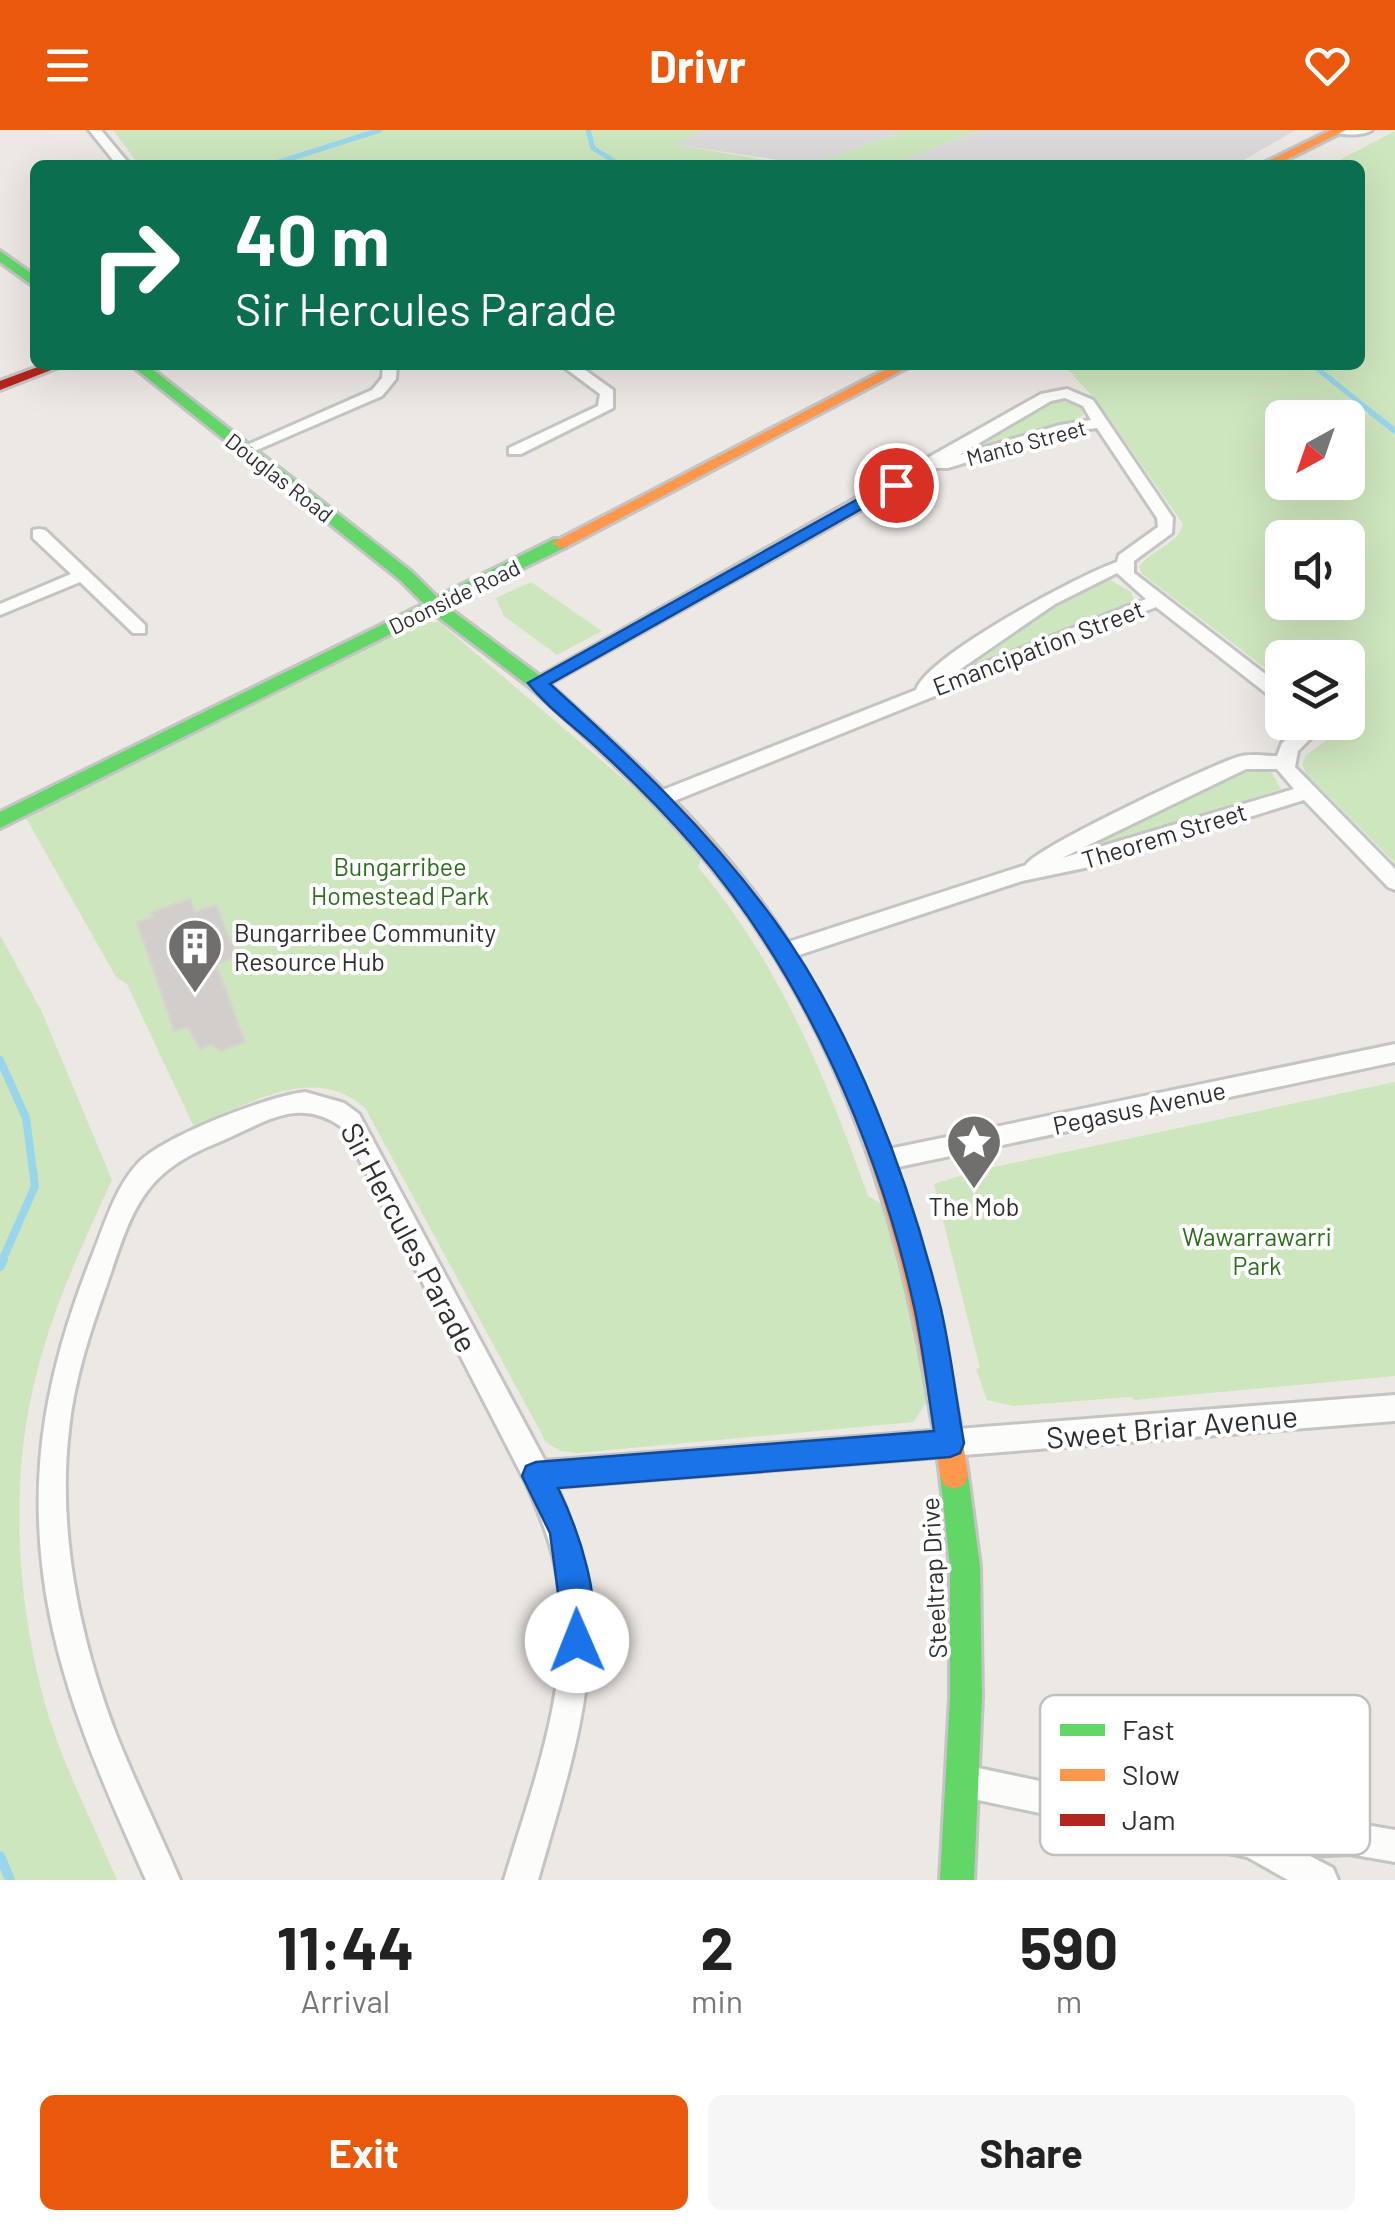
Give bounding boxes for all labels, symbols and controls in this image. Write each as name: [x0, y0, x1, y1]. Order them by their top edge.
icon: menu: [40, 38, 95, 93]
text: Drivr: [649, 38, 746, 92]
icon: heart: [1300, 38, 1355, 93]
text: 40 m: [235, 196, 390, 280]
icon: right: [70, 200, 200, 330]
text: Sir Hercules Parade: [235, 281, 617, 335]
north arrow: [1265, 400, 1365, 500]
map controls: [1265, 400, 1365, 740]
street label: Manto Street: [963, 414, 1089, 470]
street label: Douglas Road: [221, 427, 339, 527]
pin: [854, 443, 939, 528]
icon: arrive: [869, 458, 924, 513]
button: sound: [1265, 520, 1365, 620]
street label: Doonside Road: [384, 553, 524, 639]
street label: Emancipation Street: [928, 593, 1148, 701]
button: layers: [1265, 640, 1365, 740]
street label: Theorem Street: [1078, 796, 1250, 874]
park label: Bungarribee Homestead Park: [311, 851, 489, 910]
building icon: Bungarribee Community Resource Hub: [165, 916, 225, 995]
place label: Bungarribee Community Resource Hub: [234, 917, 496, 976]
street label: Pegasus Avenue: [1050, 1074, 1228, 1140]
place icon: The Mob: [944, 1112, 1004, 1191]
street label: Sir Hercules Parade: [334, 1116, 486, 1358]
place label: The Mob: [928, 1191, 1020, 1221]
park label: Wawarrawarri Park: [1182, 1221, 1332, 1280]
street label: Sweet Briar Avenue: [1045, 1397, 1299, 1455]
street label: Steeltrap Drive: [914, 1497, 952, 1659]
position arrow: [525, 1589, 629, 1693]
legend: [1040, 1695, 1370, 1855]
text: Fast: [1122, 1712, 1175, 1746]
text: Slow: [1122, 1757, 1180, 1791]
text: Jam: [1122, 1802, 1176, 1836]
text: 11:44: [277, 1910, 414, 1982]
text: 2: [700, 1910, 734, 1982]
text: 590: [1020, 1910, 1118, 1982]
text: Arrival: [301, 1981, 390, 2019]
text: min: [691, 1981, 743, 2019]
text: m: [1056, 1981, 1082, 2019]
button: Exit: [40, 2095, 688, 2210]
button: Share: [708, 2095, 1355, 2210]

